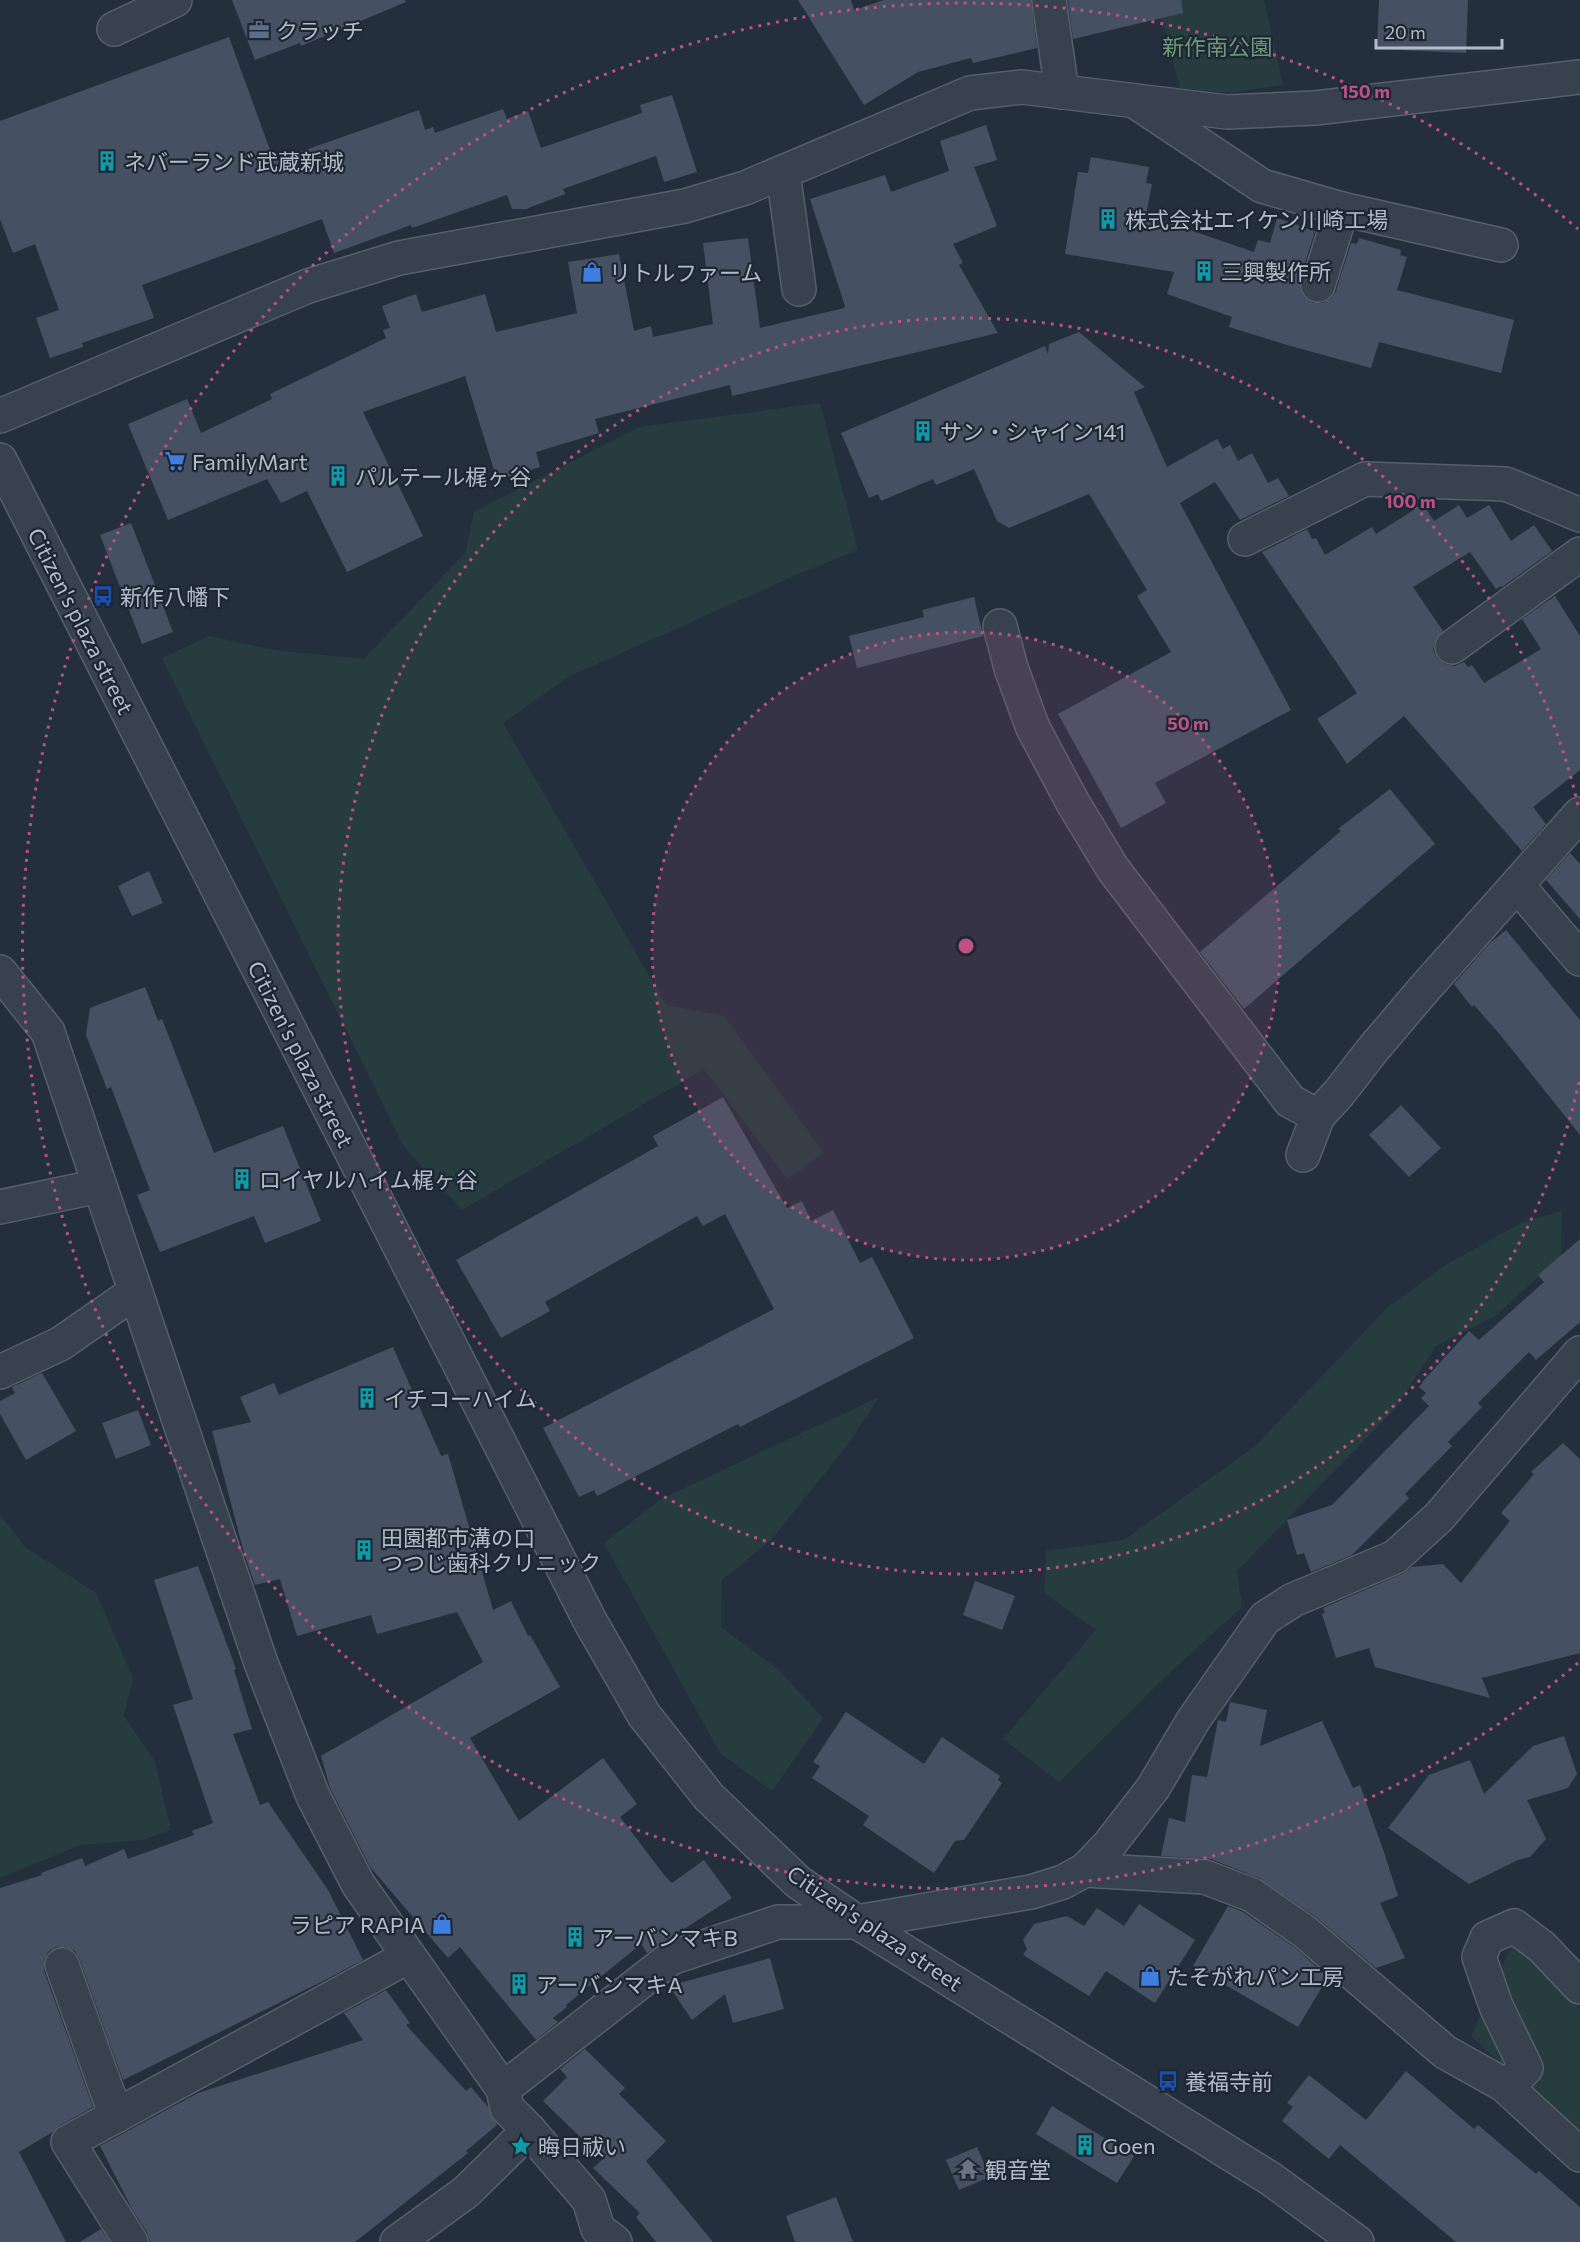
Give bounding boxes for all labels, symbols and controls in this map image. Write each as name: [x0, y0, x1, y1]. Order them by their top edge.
scale bar: [1376, 12, 1502, 50]
place label: クラッチ: [276, 17, 364, 44]
office icon: クラッチ: [247, 18, 271, 42]
text: 20 m: [1385, 21, 1426, 43]
park label: 新作南公園: [1162, 33, 1272, 60]
text: 150 m: [1340, 80, 1390, 102]
place label: ネバーランド武蔵新城: [124, 148, 344, 175]
building icon: ネバーランド武蔵新城: [95, 149, 119, 173]
place label: 株式会社エイケン川崎工場: [1125, 206, 1388, 233]
building icon: 株式会社エイケン川崎工場: [1096, 207, 1120, 231]
place label: 三興製作所: [1221, 258, 1331, 285]
place label: リトルファーム: [609, 259, 762, 286]
building icon: 三興製作所: [1192, 259, 1216, 283]
shop icon: リトルファーム: [580, 260, 604, 284]
place label: サン・シャイン141: [940, 418, 1125, 445]
building icon: サン・シャイン141: [911, 419, 935, 443]
place label: FamilyMart: [192, 448, 308, 475]
supermarket icon: FamilyMart: [163, 449, 187, 473]
place label: パルテール梶ヶ谷: [355, 463, 531, 490]
building icon: パルテール梶ヶ谷: [326, 464, 350, 488]
text: 100 m: [1384, 490, 1436, 512]
street label: Citizen's plaza street: [22, 523, 140, 719]
place label: 新作八幡下: [120, 583, 230, 610]
bus stop icon: 新作八幡下: [91, 584, 115, 608]
text: 50 m: [1167, 712, 1209, 734]
centre of rings: [956, 936, 976, 956]
street label: Citizen's plaza street: [242, 956, 360, 1152]
place label: ロイヤルハイム梶ヶ谷: [259, 1166, 477, 1193]
building icon: ロイヤルハイム梶ヶ谷: [230, 1167, 254, 1191]
place label: イチコーハイム: [384, 1385, 537, 1412]
building icon: イチコーハイム: [355, 1386, 379, 1410]
place label: 田園都市溝の口 つつじ歯科クリニック: [381, 1524, 601, 1576]
building icon: 田園都市溝の口 つつじ歯科クリニック: [352, 1538, 376, 1562]
street label: Citizen's plaza street: [782, 1859, 968, 1997]
place label: ラピア RAPIA: [290, 1911, 425, 1938]
shop icon: ラピア RAPIA: [430, 1912, 454, 1936]
place label: アーバンマキB: [592, 1924, 738, 1951]
building icon: アーバンマキB: [563, 1925, 587, 1949]
place label: たそがれパン工房: [1167, 1963, 1344, 1990]
shop icon: たそがれパン工房: [1138, 1964, 1162, 1988]
place label: アーバンマキA: [536, 1971, 683, 1998]
building icon: アーバンマキA: [507, 1972, 531, 1996]
place label: 養福寺前: [1185, 2068, 1273, 2095]
bus stop icon: 養福寺前: [1156, 2069, 1180, 2093]
place label: Goen: [1102, 2132, 1155, 2159]
place label: 晦日祓い: [538, 2133, 626, 2160]
building icon: Goen: [1073, 2133, 1097, 2157]
place icon: 晦日祓い: [509, 2134, 533, 2158]
place label: 観音堂: [985, 2156, 1051, 2183]
temple icon: 観音堂: [956, 2157, 980, 2181]

